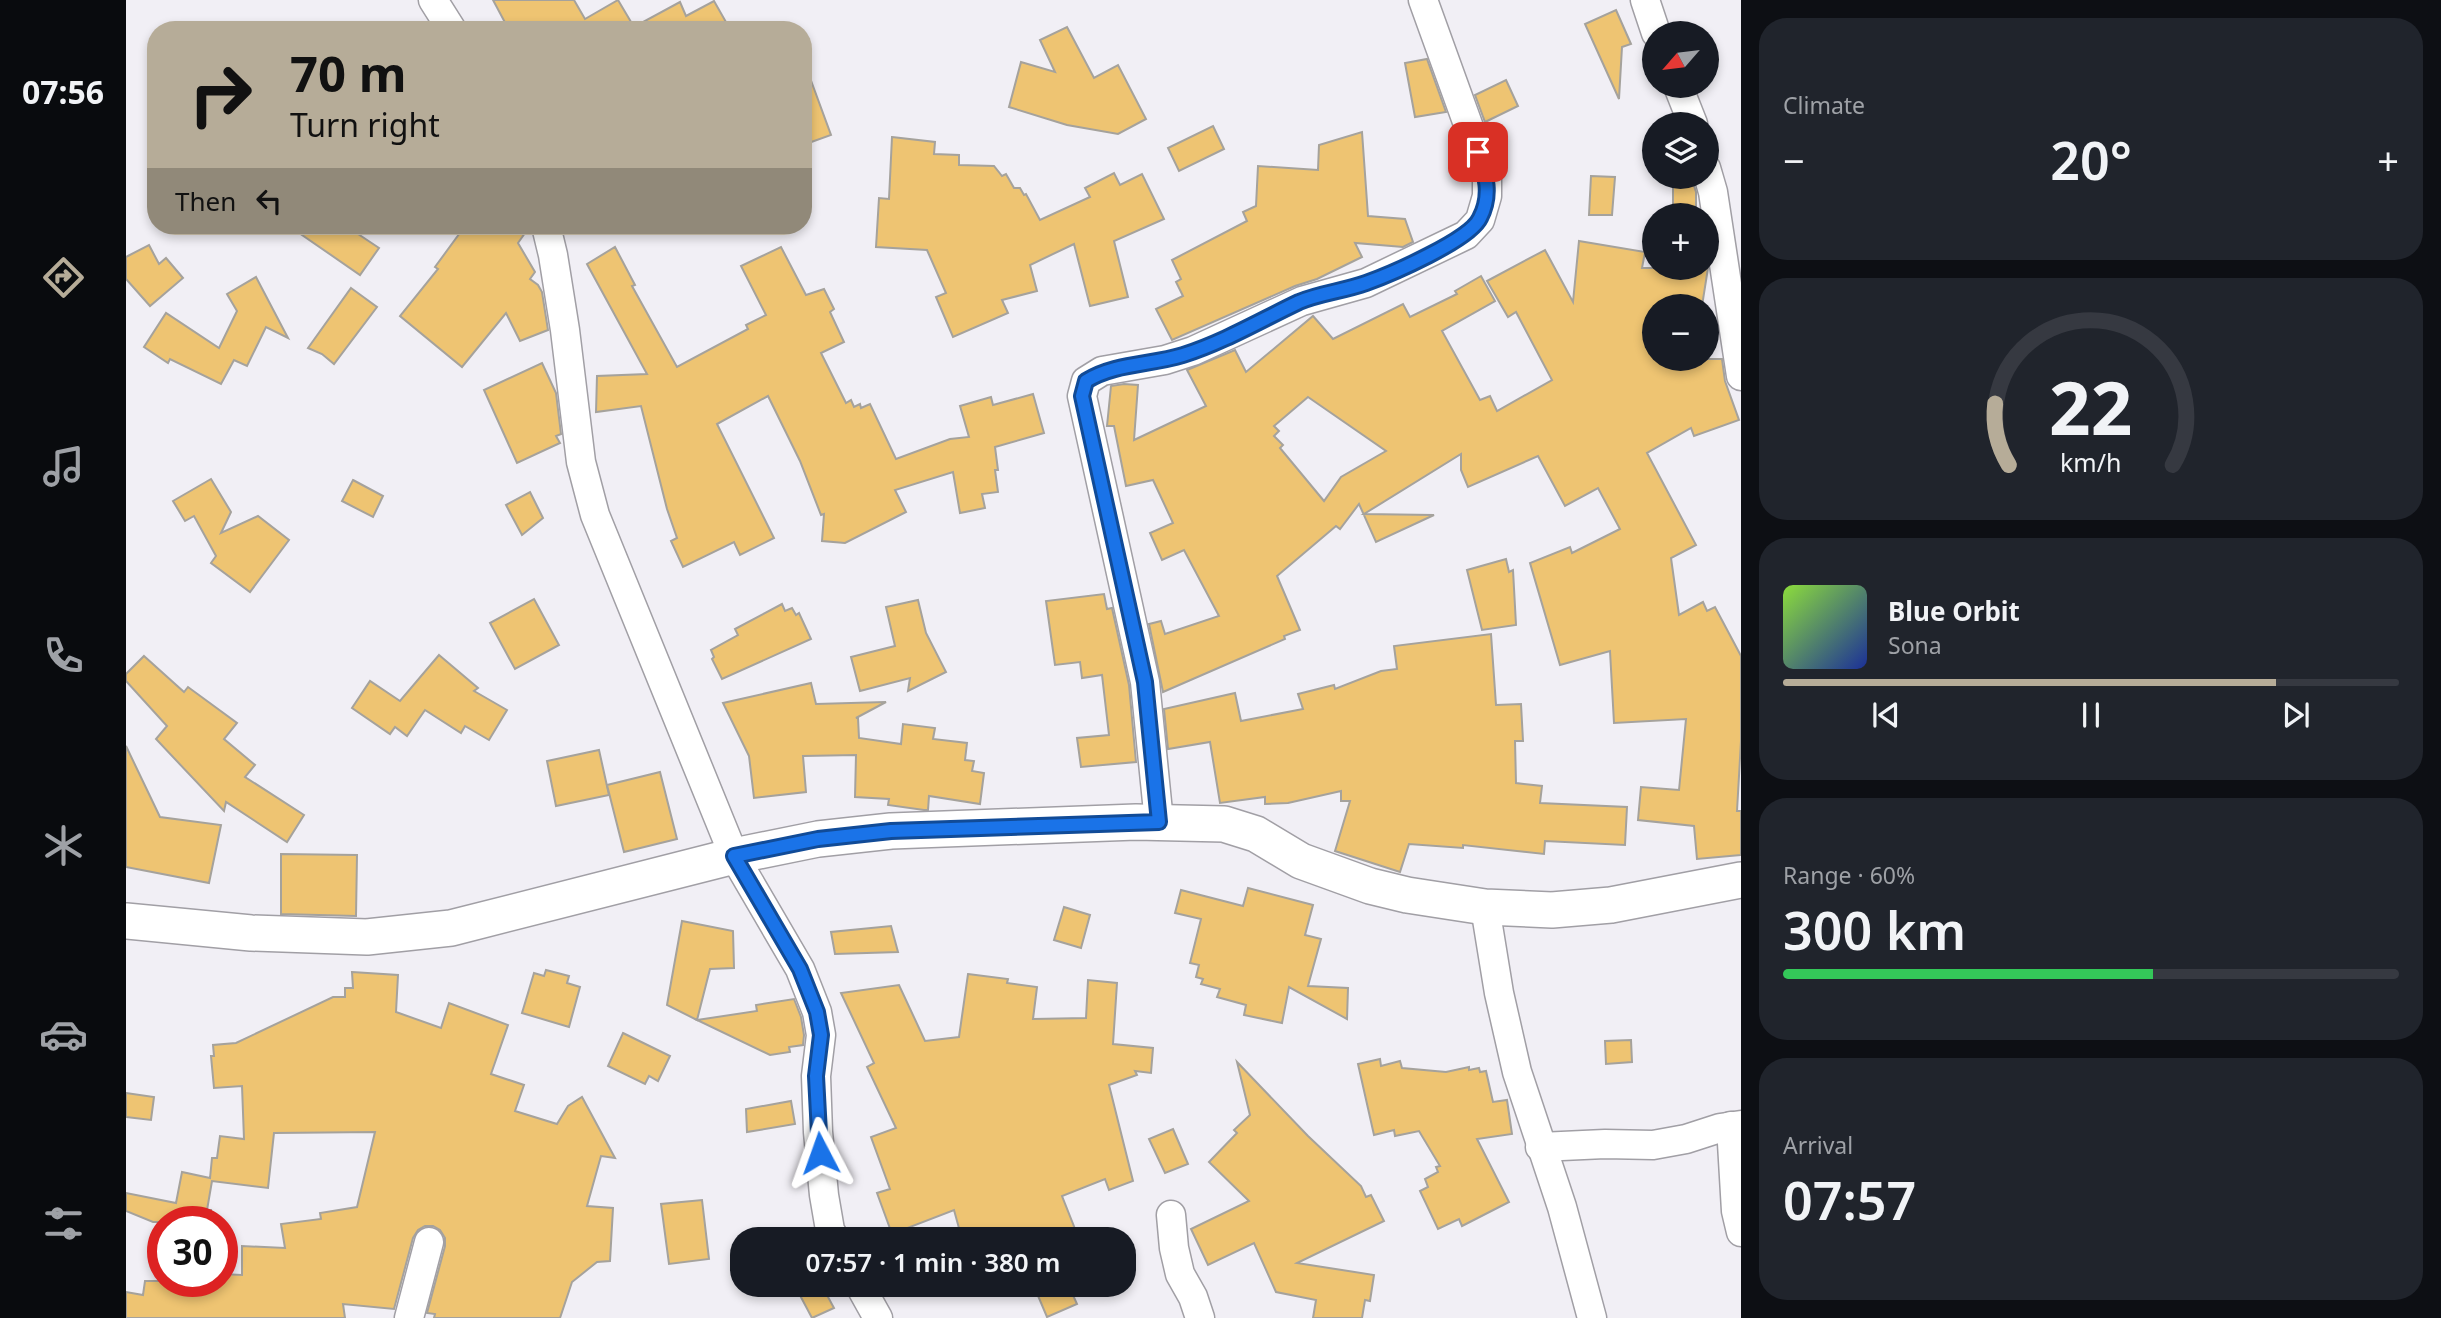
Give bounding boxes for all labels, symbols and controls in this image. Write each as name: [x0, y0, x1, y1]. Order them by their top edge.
north arrow: [1642, 21, 1718, 98]
map controls: [1642, 21, 1719, 371]
text: 70 m: [290, 40, 407, 106]
icon: right: [175, 49, 266, 140]
text: 07:56: [22, 70, 104, 113]
text: Climate: [1783, 89, 1865, 121]
text: Turn right: [290, 103, 440, 146]
button: layers: [1642, 112, 1719, 189]
pin: [1448, 122, 1508, 182]
text: 20°: [2050, 124, 2132, 195]
icon: arrive: [1459, 133, 1497, 171]
text: −: [1783, 134, 1805, 186]
text: +: [2377, 134, 2399, 186]
icon: left: [250, 182, 288, 220]
text: Then: [175, 183, 236, 219]
button: +: [1642, 203, 1719, 280]
icon: directions: [39, 253, 88, 302]
button: −: [1642, 294, 1719, 371]
text: 22: [2049, 357, 2133, 456]
icon: music: [39, 442, 88, 491]
text: km/h: [2060, 445, 2122, 479]
text: Blue Orbit: [1888, 593, 2020, 629]
text: Sona: [1888, 629, 1942, 661]
icon: phone: [39, 631, 88, 680]
icon: previous: [1867, 696, 1905, 734]
icon: pause: [2072, 696, 2110, 734]
icon: next: [2277, 696, 2315, 734]
icon: climate: [39, 821, 88, 870]
text: Range · 60%: [1783, 859, 1915, 891]
text: 300 km: [1783, 894, 1966, 965]
icon: car: [39, 1010, 88, 1059]
position arrow: [783, 1116, 857, 1190]
text: Arrival: [1783, 1129, 1853, 1161]
text: 07:57: [1783, 1164, 1916, 1235]
icon: filters: [39, 1199, 88, 1248]
speed limit sign: 30: [147, 1206, 238, 1297]
text: 07:57 · 1 min · 380 m: [806, 1244, 1060, 1280]

